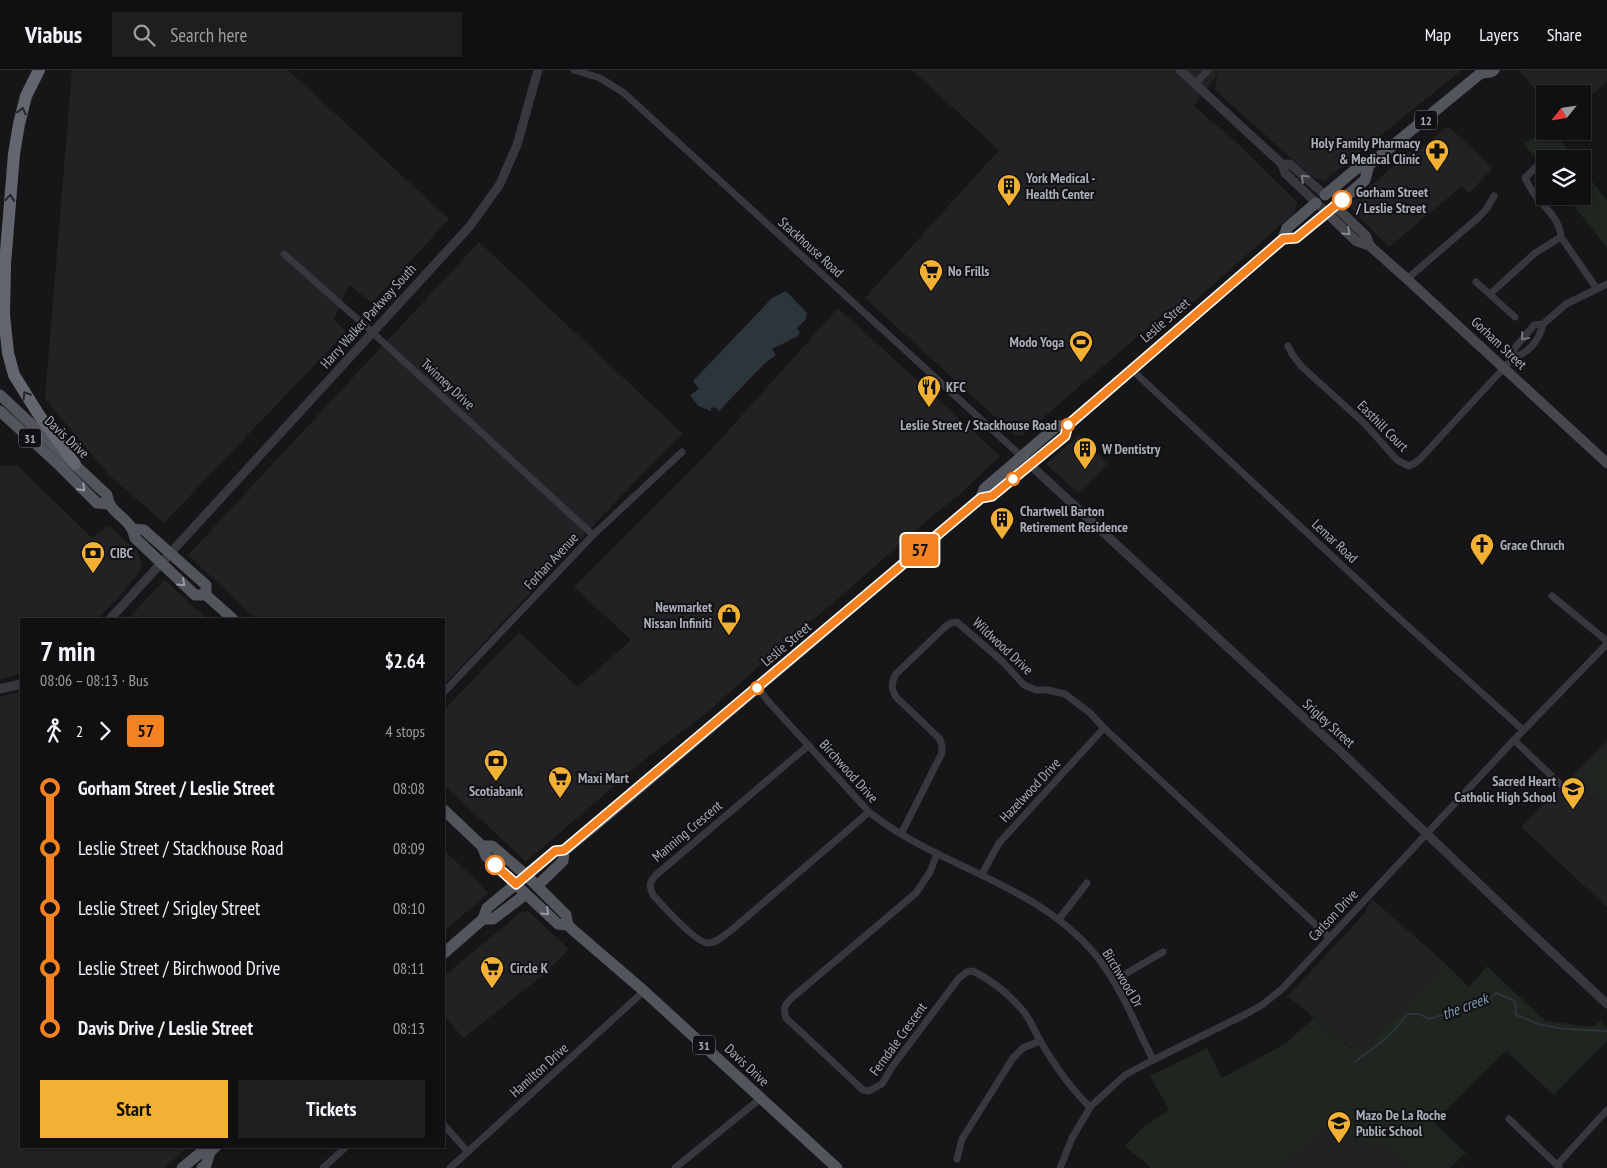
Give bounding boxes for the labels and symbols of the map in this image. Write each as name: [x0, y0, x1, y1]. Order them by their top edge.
north arrow: [1536, 85, 1591, 140]
one-way arrow: [16, 106, 27, 115]
road number: 12: [1415, 110, 1437, 130]
place label: Holy Family Pharmacy & Medical Clinic: [1311, 134, 1420, 168]
pharmacy icon: Holy Family Pharmacy & Medical Clinic: [1424, 138, 1450, 172]
place label: York Medical - Health Center: [1025, 169, 1096, 203]
building icon: York Medical - Health Center: [996, 173, 1022, 207]
one-way arrow: [1301, 174, 1310, 183]
place label: Gorham Street / Leslie Street: [1355, 183, 1428, 217]
marker: Gorham Street / Leslie Street: [1332, 190, 1352, 210]
one-way arrow: [4, 193, 15, 201]
street label: Stackhouse Road: [775, 213, 847, 281]
one-way arrow: [1341, 226, 1350, 235]
supermarket icon: No Frills: [918, 258, 944, 292]
street label: Harry Walker Parkway South: [316, 260, 420, 372]
place label: No Frills: [948, 262, 990, 280]
street label: Leslie Street: [1137, 294, 1194, 346]
street label: Gorham Street: [1467, 313, 1531, 373]
sports icon: Modo Yoga: [1068, 329, 1094, 363]
one-way arrow: [1521, 332, 1530, 341]
place label: Modo Yoga: [1010, 333, 1064, 351]
street label: Twinney Drive: [417, 354, 479, 414]
restaurant icon: KFC: [916, 374, 942, 408]
place label: KFC: [946, 378, 966, 396]
one-way arrow: [23, 392, 33, 401]
street label: Easthill Court: [1354, 397, 1412, 455]
street label: Davis Drive: [41, 412, 93, 462]
place label: Leslie Street / Stackhouse Road: [900, 416, 1057, 434]
marker: Leslie Street / Stackhouse Road: [1061, 418, 1075, 432]
road number: 31: [19, 428, 41, 448]
building icon: W Dentistry: [1072, 436, 1098, 470]
place label: W Dentistry: [1101, 440, 1161, 458]
unlabelled marker: [1006, 472, 1020, 486]
one-way arrow: [76, 482, 85, 491]
place label: Chartwell Barton Retirement Residence: [1020, 502, 1128, 536]
building icon: Chartwell Barton Retirement Residence: [989, 506, 1015, 540]
street label: Lemar Road: [1308, 515, 1362, 567]
street label: Forhan Avenue: [520, 529, 582, 593]
church icon: Grace Chruch: [1469, 532, 1495, 566]
line badge: 57: [898, 534, 942, 566]
place label: Grace Chruch: [1500, 536, 1565, 554]
bank icon: CIBC: [80, 540, 106, 574]
place label: CIBC: [110, 544, 134, 562]
one-way arrow: [176, 577, 185, 586]
place label: Newmarket Nissan Infiniti: [644, 598, 712, 632]
shop icon: Newmarket Nissan Infiniti: [716, 602, 742, 636]
street label: Wildwood Drive: [969, 613, 1037, 679]
street label: Leslie Street: [757, 618, 815, 670]
unlabelled marker: [750, 681, 764, 695]
street label: Srigley Street: [1299, 695, 1359, 751]
street label: Birchwood Drive: [816, 736, 882, 807]
bank icon: Scotiabank: [483, 748, 509, 782]
street label: Hazelwood Drive: [996, 754, 1065, 826]
supermarket icon: Maxi Mart: [547, 765, 573, 799]
place label: Maxi Mart: [578, 769, 629, 787]
place label: Sacred Heart Catholic High School: [1454, 772, 1557, 806]
school or university icon: Sacred Heart Catholic High School: [1560, 776, 1586, 810]
place label: Scotiabank: [469, 782, 523, 800]
street label: Manning Crescent: [648, 796, 726, 866]
unlabelled marker: [485, 855, 505, 875]
street label: Carlson Drive: [1305, 885, 1362, 945]
one-way arrow: [540, 906, 549, 915]
street label: Birchwood Dr: [1099, 945, 1148, 1011]
supermarket icon: Circle K: [479, 955, 505, 989]
place label: Circle K: [510, 959, 549, 977]
water label: the creek: [1439, 988, 1493, 1023]
street label: Ferndale Crescent: [865, 999, 931, 1079]
road number: 31: [693, 1036, 715, 1054]
street label: Hamilton Drive: [506, 1039, 572, 1101]
street label: Davis Drive: [721, 1040, 773, 1090]
place label: Mazo De La Roche Public School: [1356, 1106, 1446, 1140]
school or university icon: Mazo De La Roche Public School: [1326, 1110, 1352, 1144]

